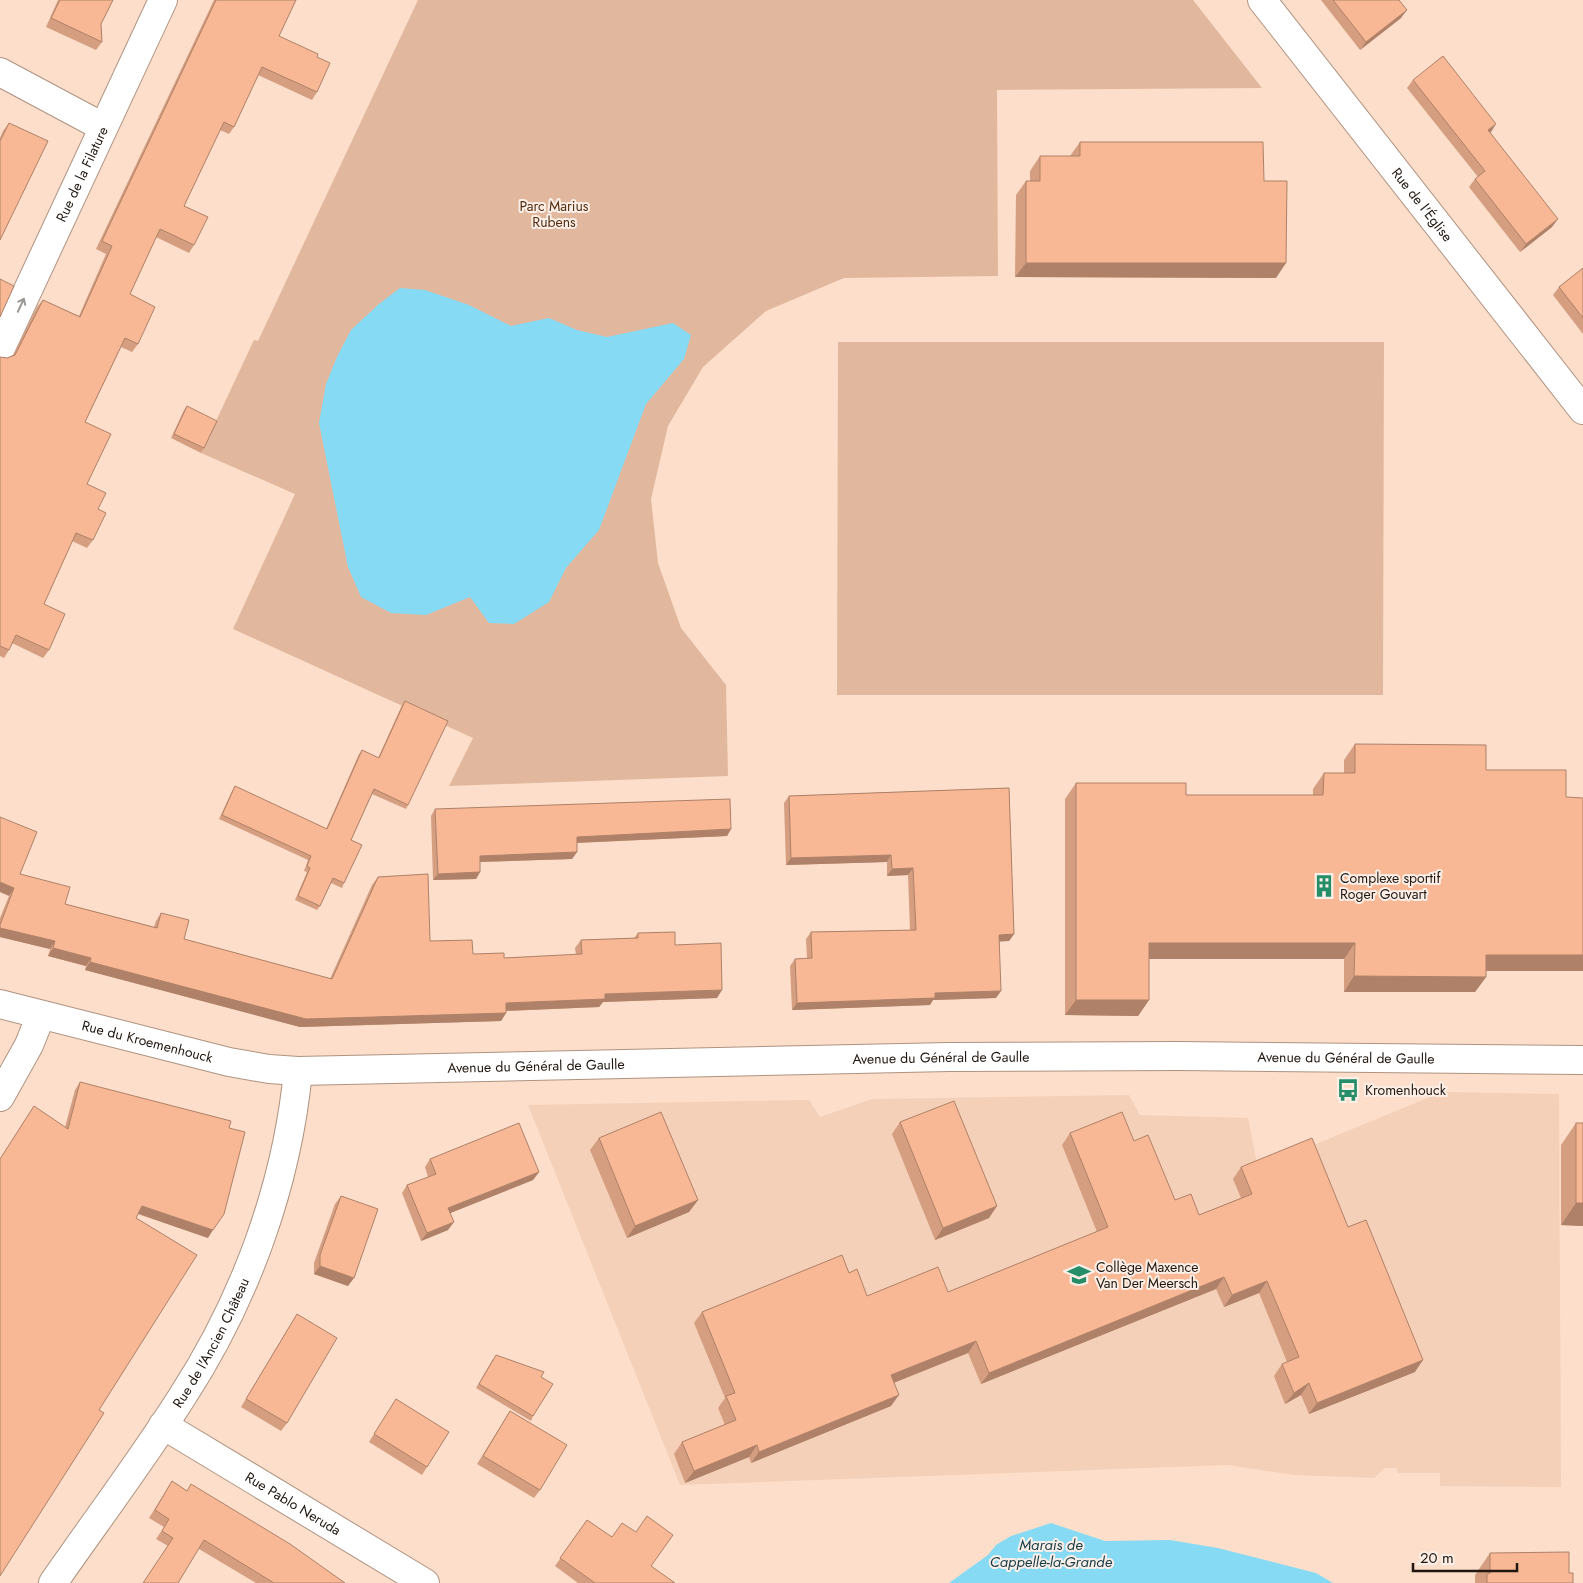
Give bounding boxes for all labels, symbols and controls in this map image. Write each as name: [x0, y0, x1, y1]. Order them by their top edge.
street label: Rue de la Filature: [51, 123, 113, 225]
street label: Rue de l'Église: [1387, 164, 1457, 246]
park label: Parc Marius Rubens: [520, 196, 589, 232]
one-way arrow: [16, 298, 26, 313]
place label: Complexe sportif Roger Gouvart: [1340, 868, 1442, 904]
building icon: Complexe sportif Roger Gouvart: [1311, 873, 1337, 899]
street label: Rue du Kroemenhouck: [80, 1015, 216, 1068]
street label: Avenue du Général de Gaulle: [852, 1047, 1030, 1069]
street label: Avenue du Général de Gaulle: [1257, 1047, 1435, 1069]
street label: Avenue du Général de Gaulle: [447, 1054, 625, 1078]
bus stop icon: Kromenhouck: [1335, 1077, 1361, 1103]
place label: Kromenhouck: [1365, 1080, 1447, 1100]
place label: Collège Maxence Van Der Meersch: [1096, 1257, 1198, 1293]
school or university icon: Collège Maxence Van Der Meersch: [1066, 1262, 1092, 1288]
street label: Rue de l'Ancien Château: [168, 1275, 254, 1412]
street label: Rue Pablo Neruda: [241, 1467, 345, 1540]
water label: Marais de Cappelle-la-Grande: [990, 1534, 1113, 1573]
scale bar: [1413, 1540, 1517, 1572]
text: 20 m: [1420, 1547, 1454, 1569]

